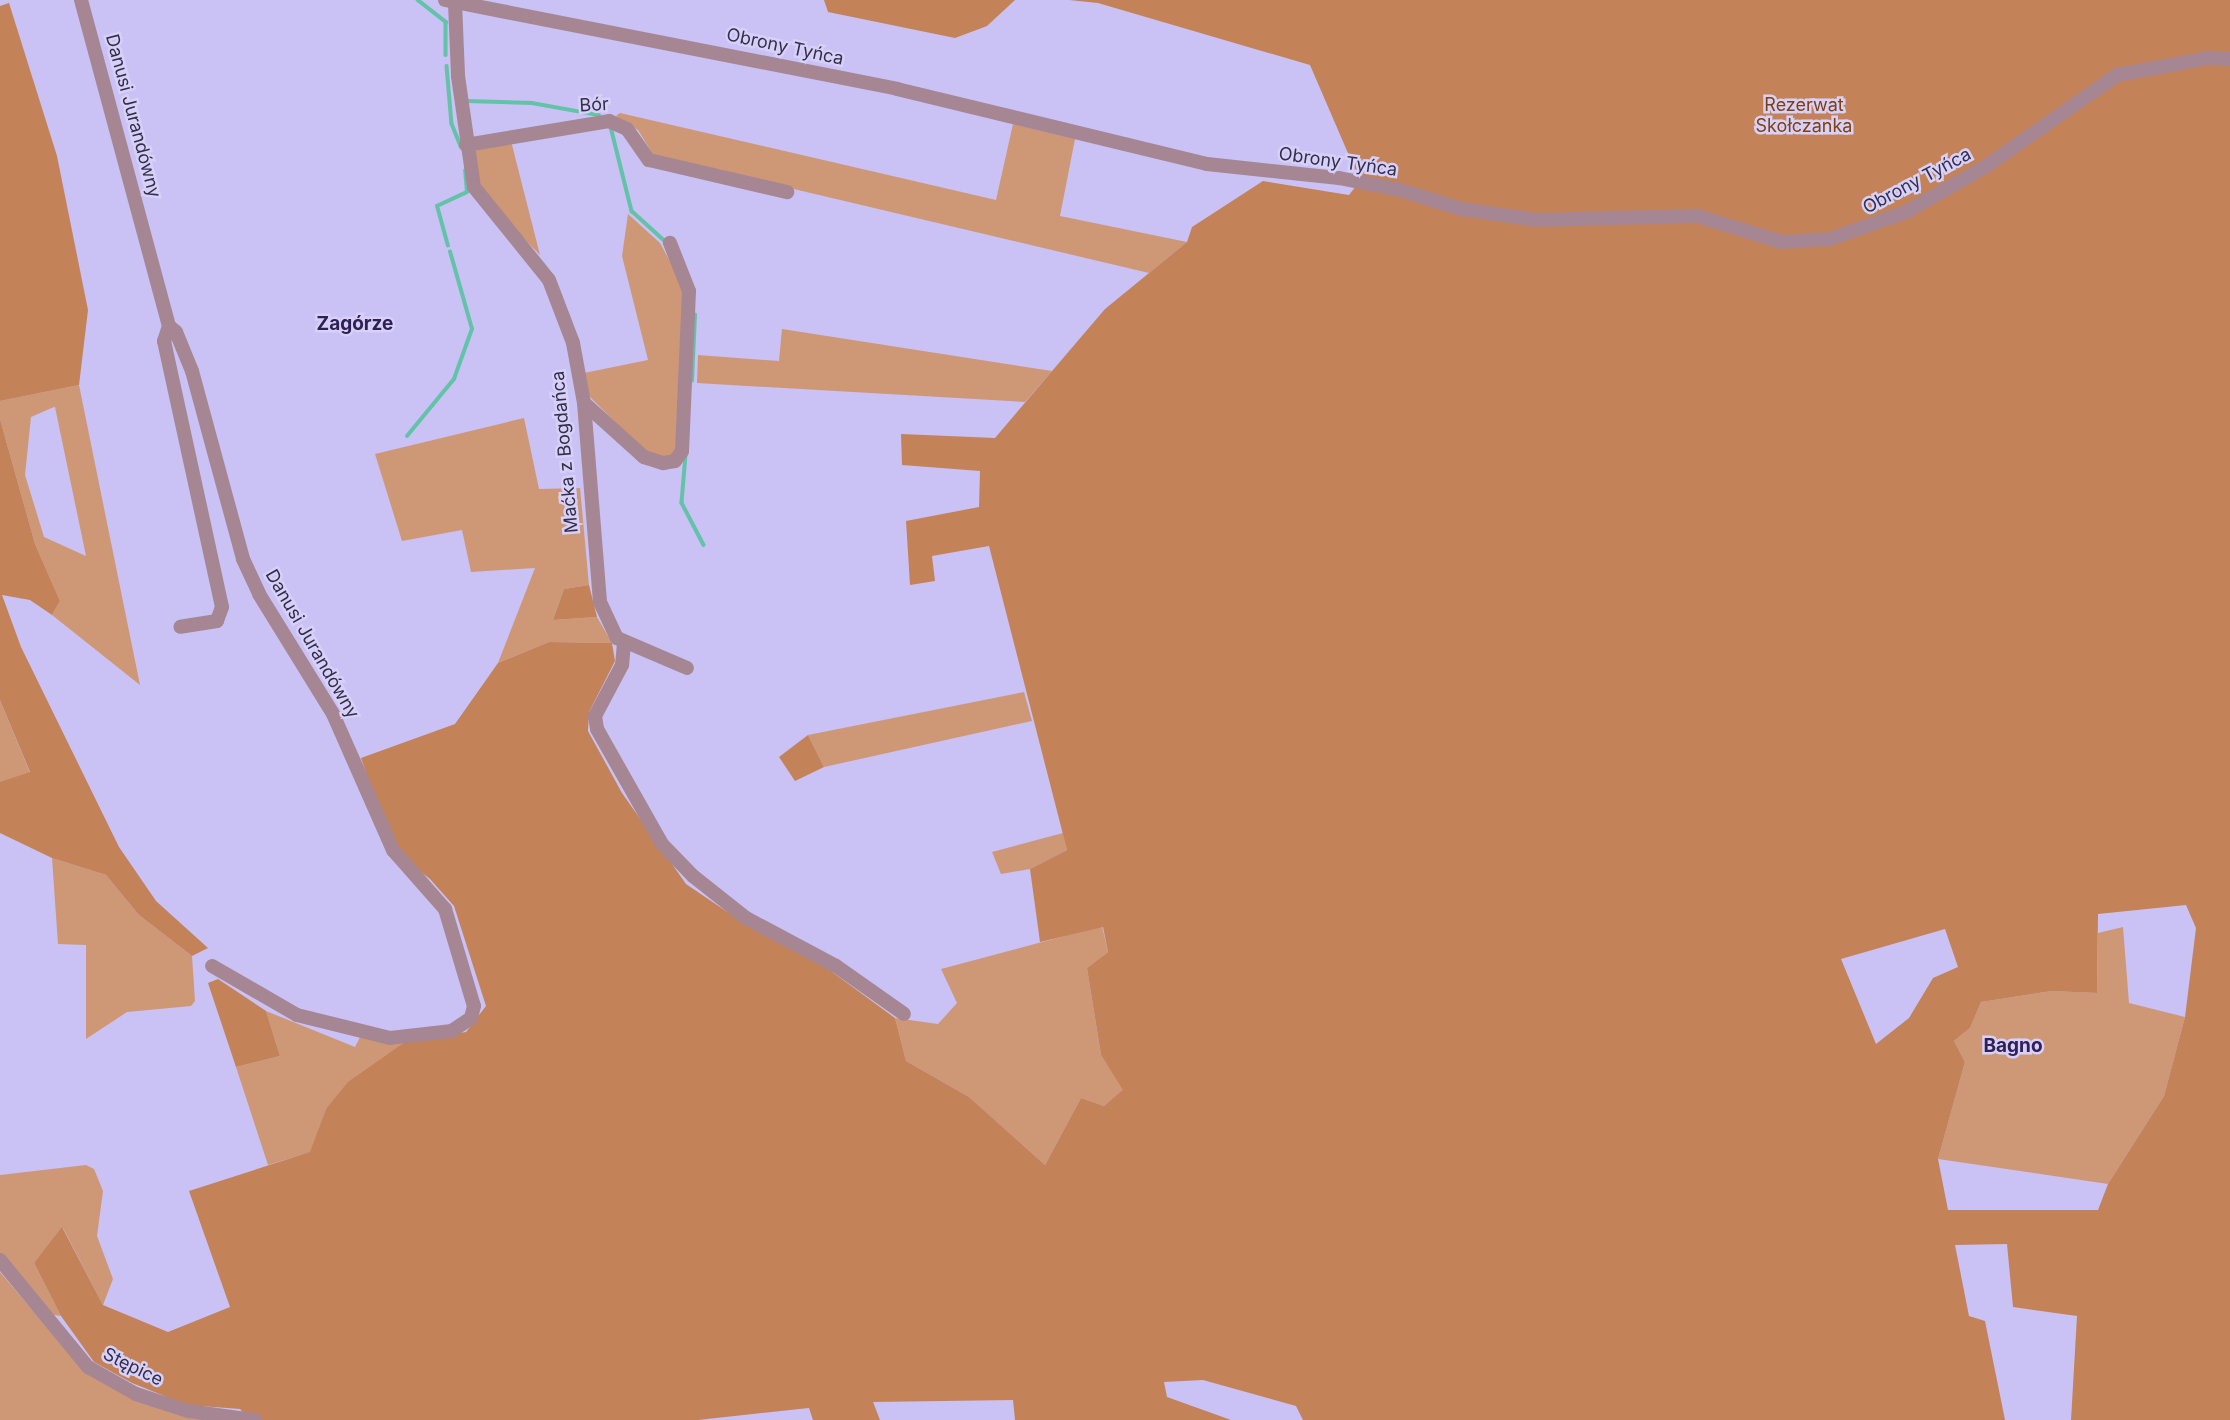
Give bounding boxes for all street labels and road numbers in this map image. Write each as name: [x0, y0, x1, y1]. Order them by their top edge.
street label: Obrony Tyńca: [724, 24, 846, 70]
street label: Danusi Jurandówny: [101, 32, 165, 200]
street label: Bór: [579, 93, 609, 117]
street label: Obrony Tyńca: [1277, 143, 1399, 181]
street label: Obrony Tyńca: [1859, 143, 1975, 219]
street label: Maćka z Bogdańca: [547, 370, 583, 534]
street label: Danusi Jurandówny: [261, 566, 363, 722]
street label: Stępice: [100, 1343, 166, 1391]

